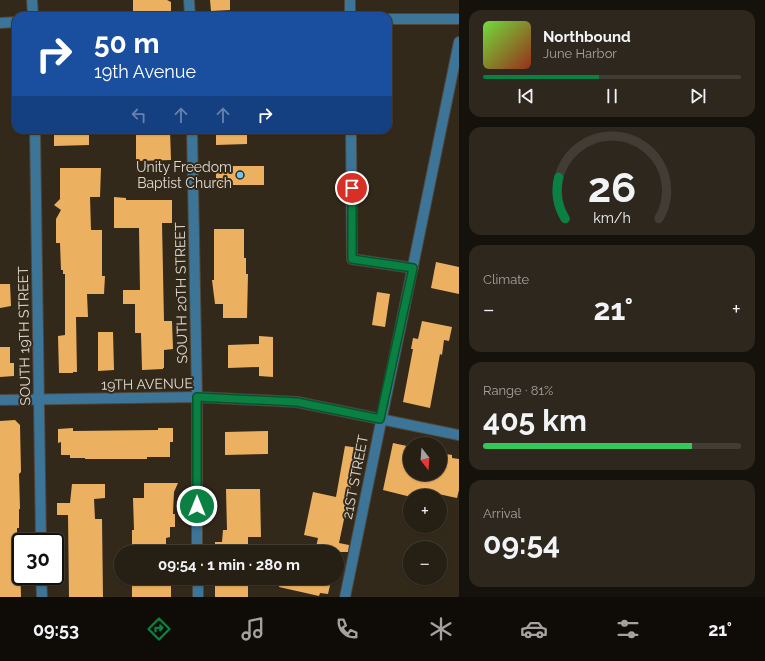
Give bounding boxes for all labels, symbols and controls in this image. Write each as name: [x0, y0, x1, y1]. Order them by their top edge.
text: 50 m: [94, 27, 160, 60]
icon: right: [28, 28, 80, 80]
text: Northbound: [543, 28, 631, 46]
text: June Harbor: [543, 46, 617, 61]
text: 19th Avenue: [94, 61, 196, 82]
icon: previous: [515, 85, 537, 107]
icon: pause: [601, 85, 623, 107]
icon: next: [687, 85, 709, 107]
icon: left: [128, 104, 150, 126]
icon: ahead: [170, 104, 192, 126]
icon: ahead: [212, 104, 234, 126]
icon: right: [254, 104, 276, 126]
place label: Unity Freedom Baptist Church: [136, 159, 232, 191]
text: 26: [588, 163, 636, 212]
marker: Unity Freedom Baptist Church: [235, 170, 245, 180]
pin: [335, 171, 369, 205]
icon: arrive: [341, 177, 363, 199]
text: km/h: [593, 210, 631, 226]
street label: SOUTH 20TH STREET: [172, 222, 190, 364]
street label: SOUTH 19TH STREET: [15, 266, 33, 406]
text: Climate: [483, 272, 529, 287]
text: 21°: [594, 292, 633, 327]
text: −: [483, 296, 495, 322]
text: +: [732, 296, 741, 322]
street label: 19TH AVENUE: [101, 375, 193, 393]
text: Range · 81%: [483, 383, 553, 398]
text: 405 km: [483, 403, 587, 438]
street label: 21ST STREET: [339, 433, 371, 520]
north arrow: [403, 437, 447, 481]
map controls: [403, 437, 447, 585]
position arrow: [176, 485, 218, 527]
button: +: [403, 489, 447, 533]
text: Arrival: [483, 506, 521, 521]
text: 09:54: [483, 526, 560, 561]
speed limit sign: 30: [12, 533, 64, 585]
button: −: [403, 541, 447, 585]
text: 09:54 · 1 min · 280 m: [158, 556, 300, 574]
icon: directions: [145, 615, 173, 643]
icon: music: [239, 615, 267, 643]
icon: phone: [333, 615, 361, 643]
icon: climate: [427, 615, 455, 643]
icon: car: [520, 615, 548, 643]
icon: filters: [614, 615, 642, 643]
text: 09:53: [33, 619, 79, 640]
text: 21°: [708, 619, 732, 640]

